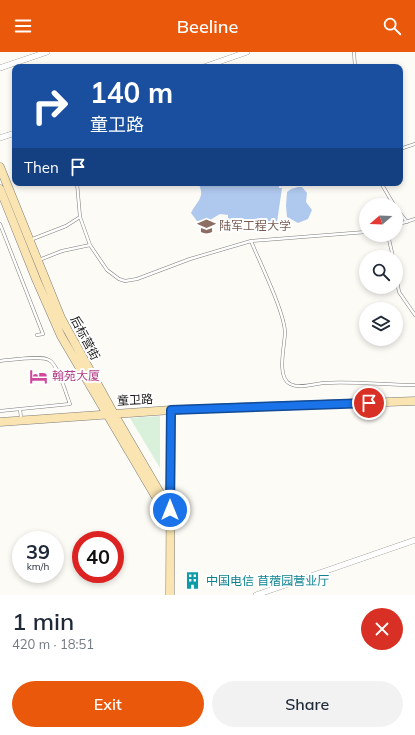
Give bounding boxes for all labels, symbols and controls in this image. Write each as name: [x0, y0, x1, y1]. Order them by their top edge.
icon: menu: [12, 15, 34, 37]
text: Beeline: [177, 15, 238, 38]
icon: search: [381, 15, 403, 37]
text: 140 m: [90, 75, 173, 110]
icon: right: [24, 80, 76, 132]
text: 童卫路: [90, 113, 144, 136]
icon: arrive: [67, 156, 89, 178]
text: Then: [24, 158, 59, 177]
north arrow: [359, 198, 403, 242]
map controls: [359, 198, 403, 346]
school or university icon: 陆军工程大学: [196, 216, 216, 236]
place label: 陆军工程大学: [219, 218, 291, 233]
button: search: [359, 250, 403, 294]
button: layers: [359, 302, 403, 346]
street label: 后标营街: [68, 313, 103, 362]
hotel icon: 翰苑大厦: [29, 366, 49, 386]
place label: 翰苑大厦: [52, 368, 100, 383]
pin: [352, 386, 386, 420]
street label: 童卫路: [117, 391, 153, 408]
icon: arrive: [358, 392, 380, 414]
position arrow: [149, 489, 191, 531]
speed limit sign: 40: [72, 531, 124, 583]
text: 39: [26, 539, 50, 564]
text: km/h: [27, 560, 49, 573]
building icon: 中国电信 苜蓿园营业厅: [183, 571, 203, 591]
place label: 中国电信 苜蓿园营业厅: [206, 573, 329, 588]
text: 1 min: [12, 606, 74, 636]
button: close: [361, 608, 403, 650]
text: 420 m · 18:51: [12, 636, 94, 652]
button: Exit: [12, 681, 204, 727]
button: Share: [212, 681, 403, 727]

